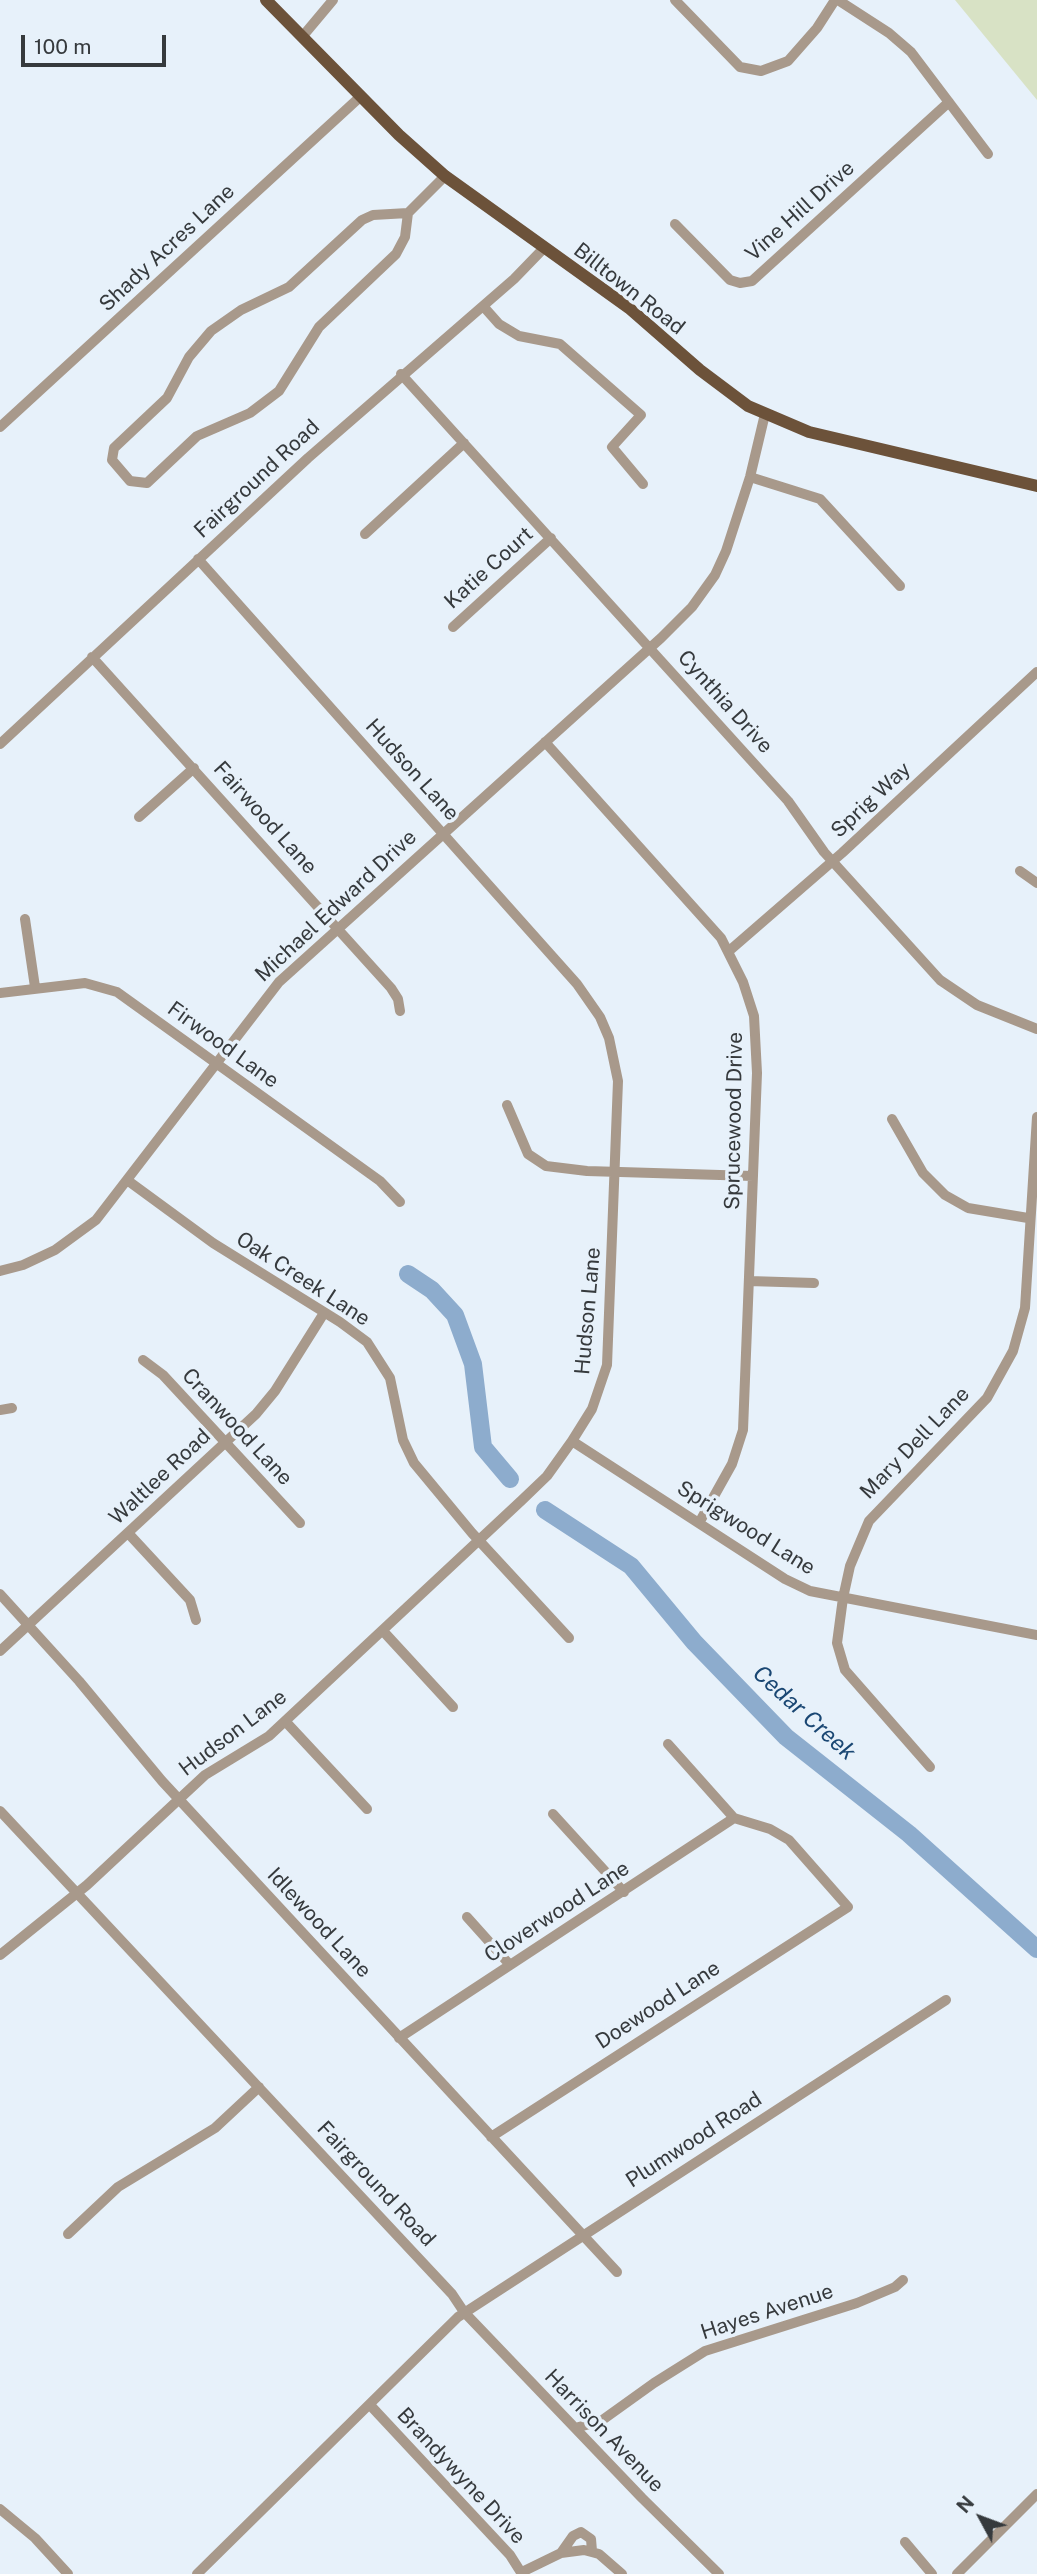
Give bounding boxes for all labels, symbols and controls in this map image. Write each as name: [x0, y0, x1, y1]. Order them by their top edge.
scale bar: [24, 21, 170, 65]
text: 100 m: [34, 34, 91, 59]
street label: Vine Hill Drive: [740, 156, 860, 266]
street label: Shady Acres Lane: [94, 179, 240, 317]
street label: Billtown Road: [568, 238, 690, 340]
street label: Fairground Road: [189, 415, 325, 543]
street label: Katie Court: [440, 522, 538, 614]
street label: Cynthia Drive: [672, 645, 778, 759]
street label: Hudson Lane: [360, 714, 464, 826]
street label: Fairwood Lane: [208, 757, 322, 879]
street label: Sprig Way: [826, 757, 916, 843]
street label: Michael Edward Drive: [250, 825, 422, 987]
street label: Firwood Lane: [162, 996, 284, 1094]
street label: Sprucewood Drive: [720, 1032, 748, 1210]
street label: Oak Creek Lane: [231, 1226, 375, 1332]
street label: Hudson Lane: [570, 1246, 606, 1376]
street label: Cranwood Lane: [176, 1363, 298, 1491]
street label: Mary Dell Lane: [855, 1382, 975, 1504]
street label: Waltlee Road: [104, 1424, 216, 1530]
street label: Sprigwood Lane: [672, 1475, 820, 1581]
water label: Cedar Creek: [747, 1660, 861, 1766]
street label: Hudson Lane: [174, 1684, 292, 1782]
street label: Cloverwood Lane: [480, 1856, 634, 1968]
street label: Idlewood Lane: [262, 1863, 376, 1983]
street label: Doewood Lane: [591, 1955, 725, 2055]
street label: Plumwood Road: [621, 2087, 767, 2193]
street label: Fairground Road: [312, 2116, 440, 2252]
street label: Hayes Avenue: [697, 2279, 837, 2345]
street label: Harrison Avenue: [539, 2364, 669, 2498]
street label: Brandywyne Drive: [391, 2403, 531, 2549]
north arrow: [946, 2483, 1016, 2553]
text: N: [952, 2491, 978, 2517]

